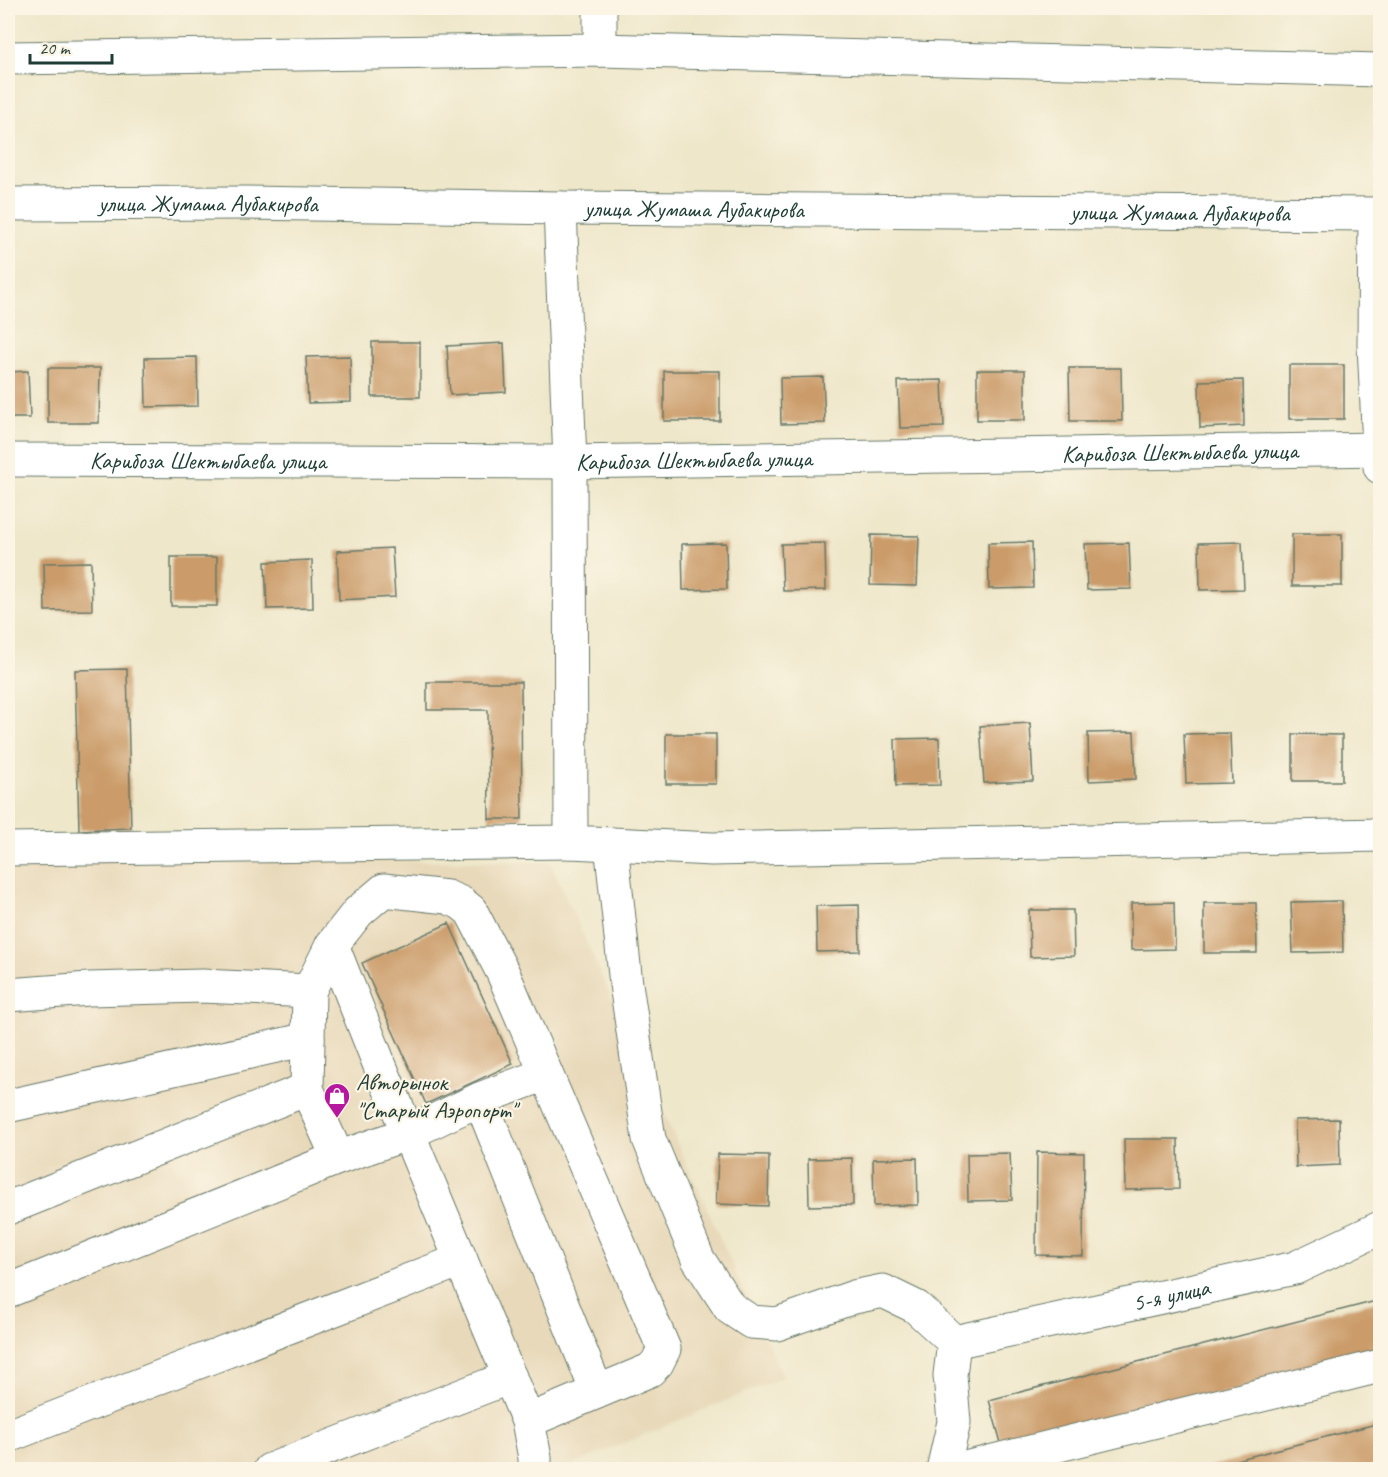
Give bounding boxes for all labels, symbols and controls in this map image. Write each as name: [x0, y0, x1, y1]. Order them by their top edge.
scale bar: [30, 27, 112, 65]
text: 20 m: [39, 37, 72, 59]
street label: улица Жумаша Аубакирова: [96, 188, 319, 219]
street label: улица Жумаша Аубакирова: [582, 193, 805, 225]
street label: улица Жумаша Аубакирова: [1068, 197, 1291, 228]
street label: Карибоза Шектыбаева улица: [1062, 435, 1300, 469]
street label: Карибоза Шектыбаева улица: [576, 443, 814, 477]
street label: Карибоза Шектыбаева улица: [90, 445, 328, 476]
place label: Авторынок "Старый Аэропорт": [356, 1067, 521, 1125]
shop icon: Авторынок "Старый Аэропорт": [322, 1081, 352, 1119]
street label: 5-я улица: [1130, 1272, 1214, 1318]

